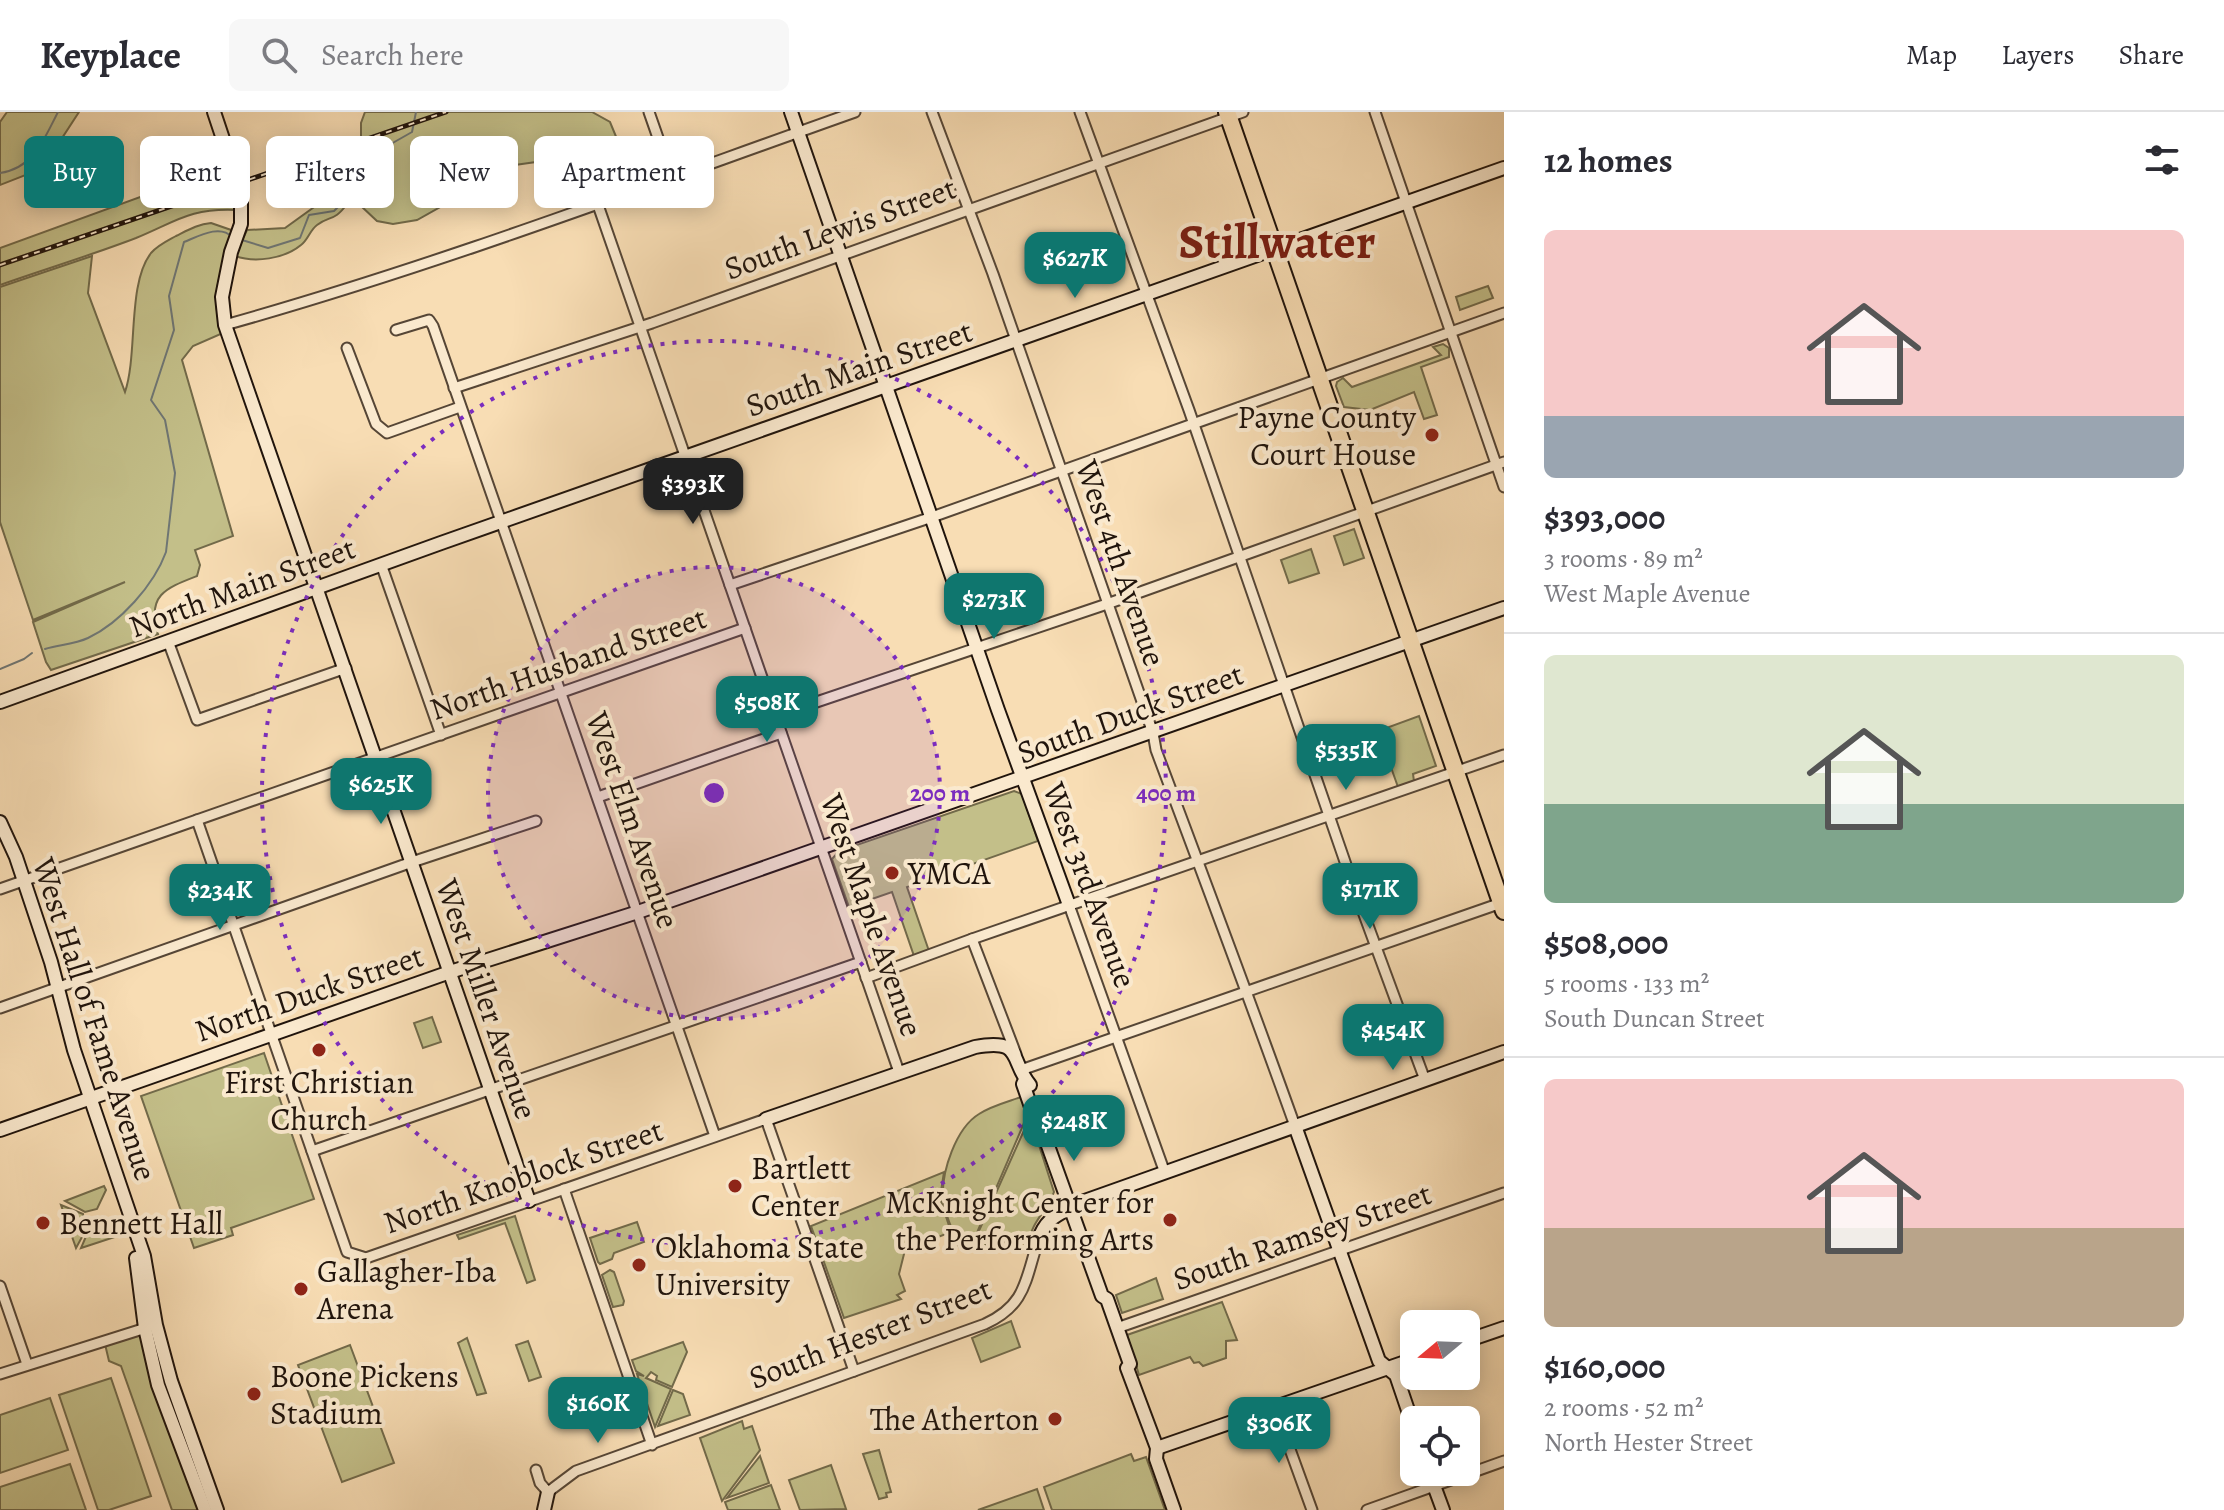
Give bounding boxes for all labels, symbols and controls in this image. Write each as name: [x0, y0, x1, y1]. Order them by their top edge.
search box: [229, 19, 789, 91]
text: Keyplace: [40, 29, 181, 81]
icon: search: [257, 33, 301, 77]
text: Search here: [321, 35, 464, 75]
text: Map: [1906, 36, 1957, 74]
text: Layers: [2001, 36, 2074, 74]
text: Share: [2118, 36, 2184, 74]
chip: Buy: [24, 136, 124, 208]
chip: Rent: [140, 136, 250, 208]
chip: Filters: [266, 136, 394, 208]
chip: New: [410, 136, 518, 208]
chip: Apartment: [534, 136, 714, 208]
text: 12 homes: [1544, 137, 1673, 184]
icon: filters: [2140, 138, 2184, 182]
street label: South Lewis Street: [718, 166, 962, 290]
district label: Stillwater: [1179, 209, 1376, 275]
pin: $627K: [1019, 232, 1131, 300]
text: $627K: [1042, 240, 1108, 275]
icon: home: [1792, 282, 1936, 426]
street label: South Main Street: [740, 309, 978, 427]
place label: Payne County Court House: [1237, 395, 1417, 476]
marker: Payne County Court House: [1423, 426, 1441, 444]
street label: West 4th Avenue: [1065, 453, 1177, 672]
pin: $393K: [637, 458, 749, 526]
text: $393K: [661, 466, 725, 501]
text: $393,000: [1544, 494, 1665, 541]
street label: North Main Street: [123, 526, 361, 648]
text: 3 rooms · 89 m²: [1544, 541, 1703, 576]
pin: $273K: [938, 573, 1050, 641]
text: West Maple Avenue: [1544, 576, 1750, 611]
text: $273K: [962, 581, 1026, 616]
street label: North Husband Street: [424, 595, 712, 731]
street label: South Duck Street: [1011, 652, 1249, 774]
pin: $508K: [711, 676, 823, 744]
text: $508K: [734, 684, 800, 719]
street label: West Elm Avenue: [575, 705, 691, 934]
icon: home: [1792, 707, 1936, 851]
pin: $535K: [1290, 724, 1402, 792]
text: $535K: [1315, 732, 1377, 767]
pin: $625K: [325, 758, 437, 826]
text: $625K: [348, 766, 414, 801]
street label: West 3rd Avenue: [1032, 775, 1148, 994]
text: 200 m: [910, 777, 970, 809]
text: 400 m: [1136, 777, 1196, 809]
centre of rings: [700, 779, 728, 807]
street label: West Maple Avenue: [810, 787, 934, 1042]
street label: West Hall of Fame Avenue: [22, 851, 168, 1186]
place label: YMCA: [907, 851, 992, 895]
pin: $171K: [1314, 863, 1426, 931]
pin: $234K: [164, 864, 276, 932]
marker: YMCA: [883, 864, 901, 882]
text: $171K: [1341, 871, 1399, 906]
text: $234K: [187, 872, 253, 907]
street label: West Miller Avenue: [425, 872, 549, 1125]
text: $508,000: [1544, 919, 1668, 966]
street label: North Duck Street: [189, 933, 429, 1053]
text: 5 rooms · 133 m²: [1544, 966, 1709, 1001]
text: South Duncan Street: [1544, 1001, 1765, 1036]
pin: $454K: [1337, 1004, 1449, 1072]
text: $454K: [1361, 1012, 1425, 1047]
marker: First Christian Church: [310, 1041, 328, 1059]
place label: First Christian Church: [224, 1060, 414, 1141]
pin: $248K: [1018, 1095, 1130, 1163]
text: $248K: [1041, 1103, 1107, 1138]
street label: North Knoblock Street: [378, 1108, 668, 1244]
icon: home: [1792, 1131, 1936, 1275]
place label: Bartlett Center: [751, 1146, 851, 1227]
street label: South Ramsey Street: [1167, 1171, 1437, 1301]
marker: Bartlett Center: [726, 1177, 744, 1195]
place label: McKnight Center for the Performing Arts: [885, 1180, 1154, 1261]
place label: Bennett Hall: [59, 1201, 223, 1245]
marker: McKnight Center for the Performing Arts: [1161, 1211, 1179, 1229]
marker: Bennett Hall: [34, 1214, 52, 1232]
place label: Oklahoma State University: [655, 1225, 864, 1306]
place label: Gallagher-Iba Arena: [316, 1249, 497, 1330]
marker: Oklahoma State University: [630, 1256, 648, 1274]
street label: South Hester Street: [742, 1267, 998, 1399]
marker: Gallagher-Iba Arena: [292, 1280, 310, 1298]
north arrow: [1400, 1310, 1480, 1390]
map controls: [1400, 1310, 1480, 1486]
text: $160,000: [1544, 1343, 1665, 1390]
place label: Boone Pickens Stadium: [270, 1354, 459, 1435]
pin: $160K: [542, 1377, 654, 1445]
marker: Boone Pickens Stadium: [245, 1385, 263, 1403]
text: $160K: [566, 1385, 630, 1420]
text: 2 rooms · 52 m²: [1544, 1390, 1703, 1425]
place label: The Atherton: [870, 1397, 1039, 1441]
pin: $306K: [1223, 1397, 1335, 1465]
text: $306K: [1246, 1405, 1312, 1440]
button: locate: [1400, 1406, 1480, 1486]
marker: The Atherton: [1046, 1410, 1064, 1428]
text: North Hester Street: [1544, 1425, 1753, 1460]

